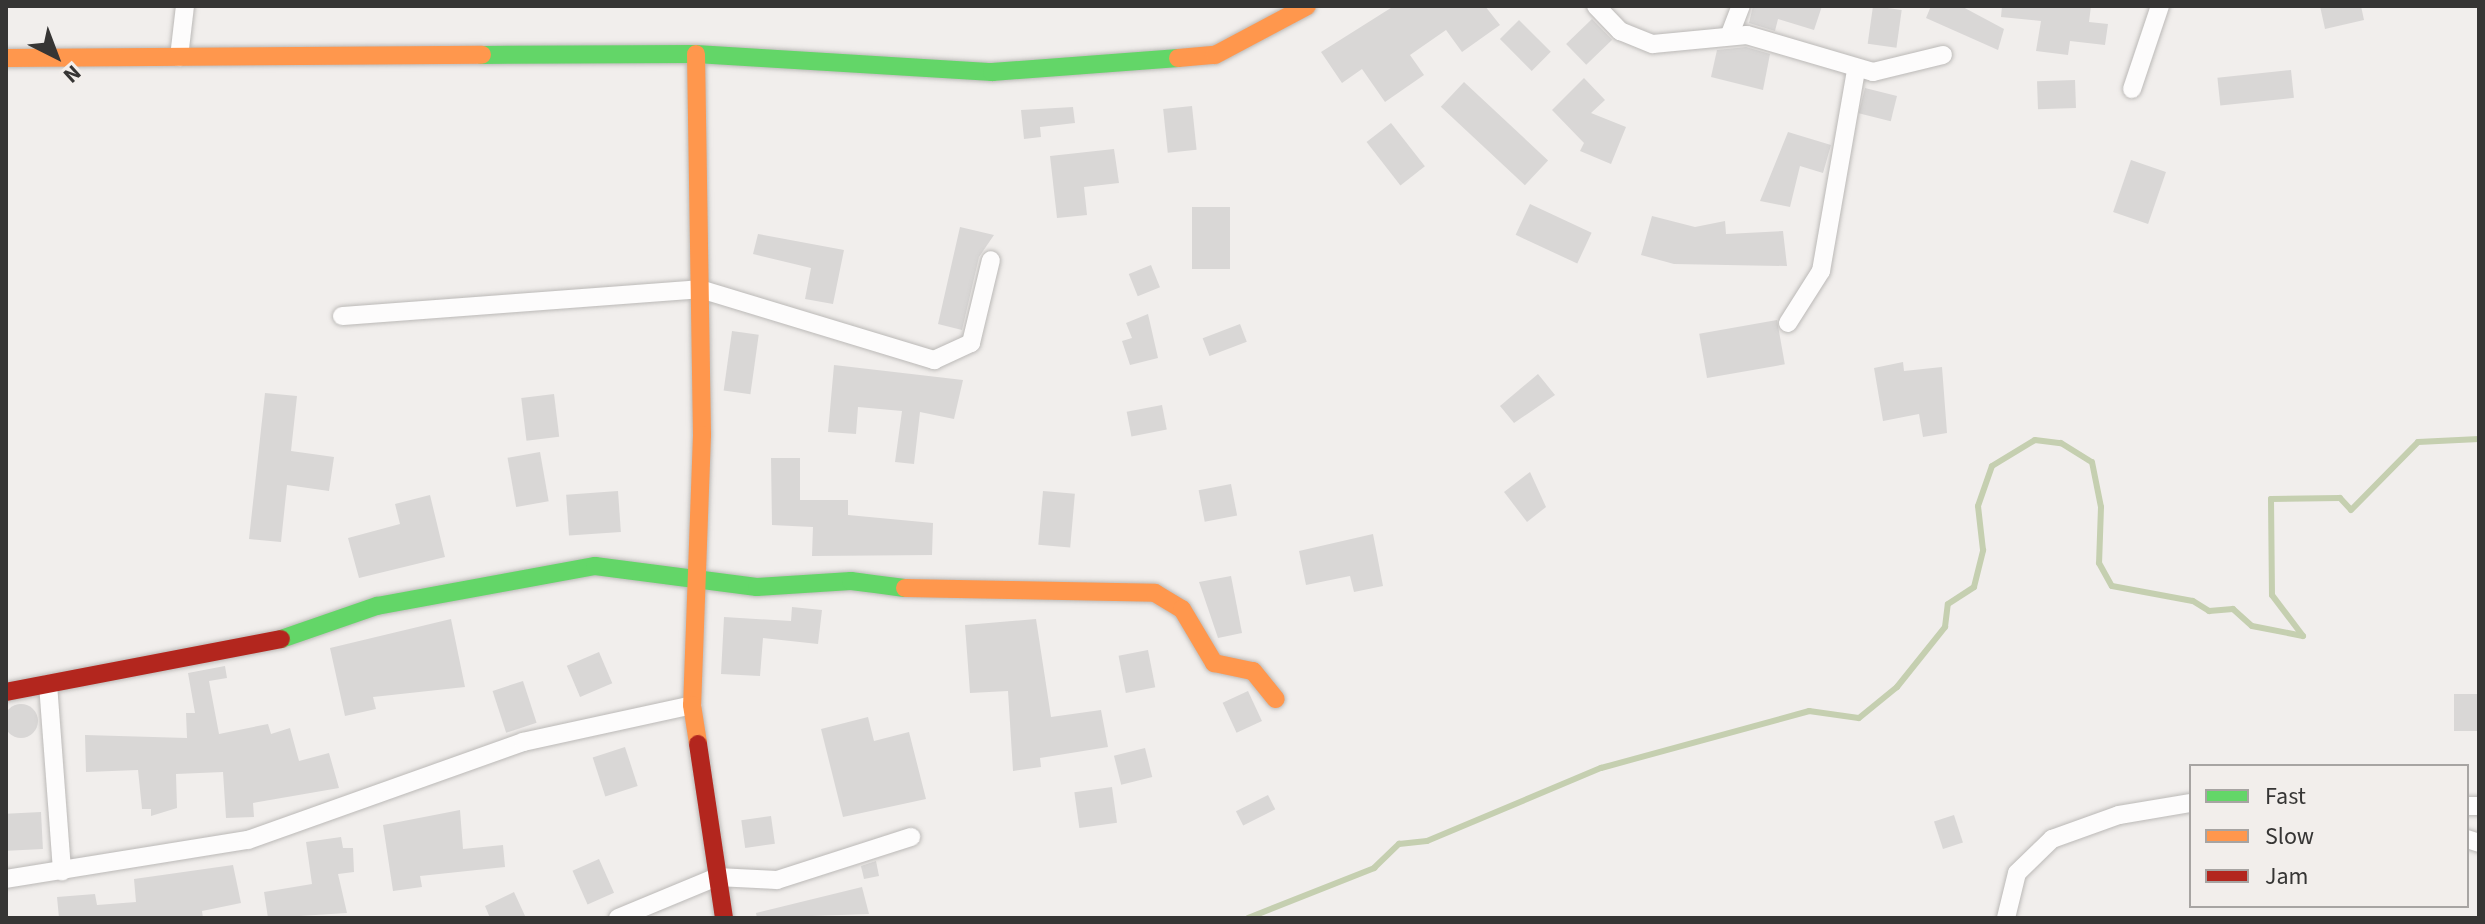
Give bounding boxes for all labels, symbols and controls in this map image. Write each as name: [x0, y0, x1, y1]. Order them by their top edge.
north arrow: [16, 16, 96, 96]
text: N: [56, 57, 88, 91]
legend: [2189, 764, 2469, 908]
text: Fast: [2265, 779, 2306, 814]
text: Slow: [2265, 819, 2314, 854]
text: Jam: [2265, 859, 2309, 894]

